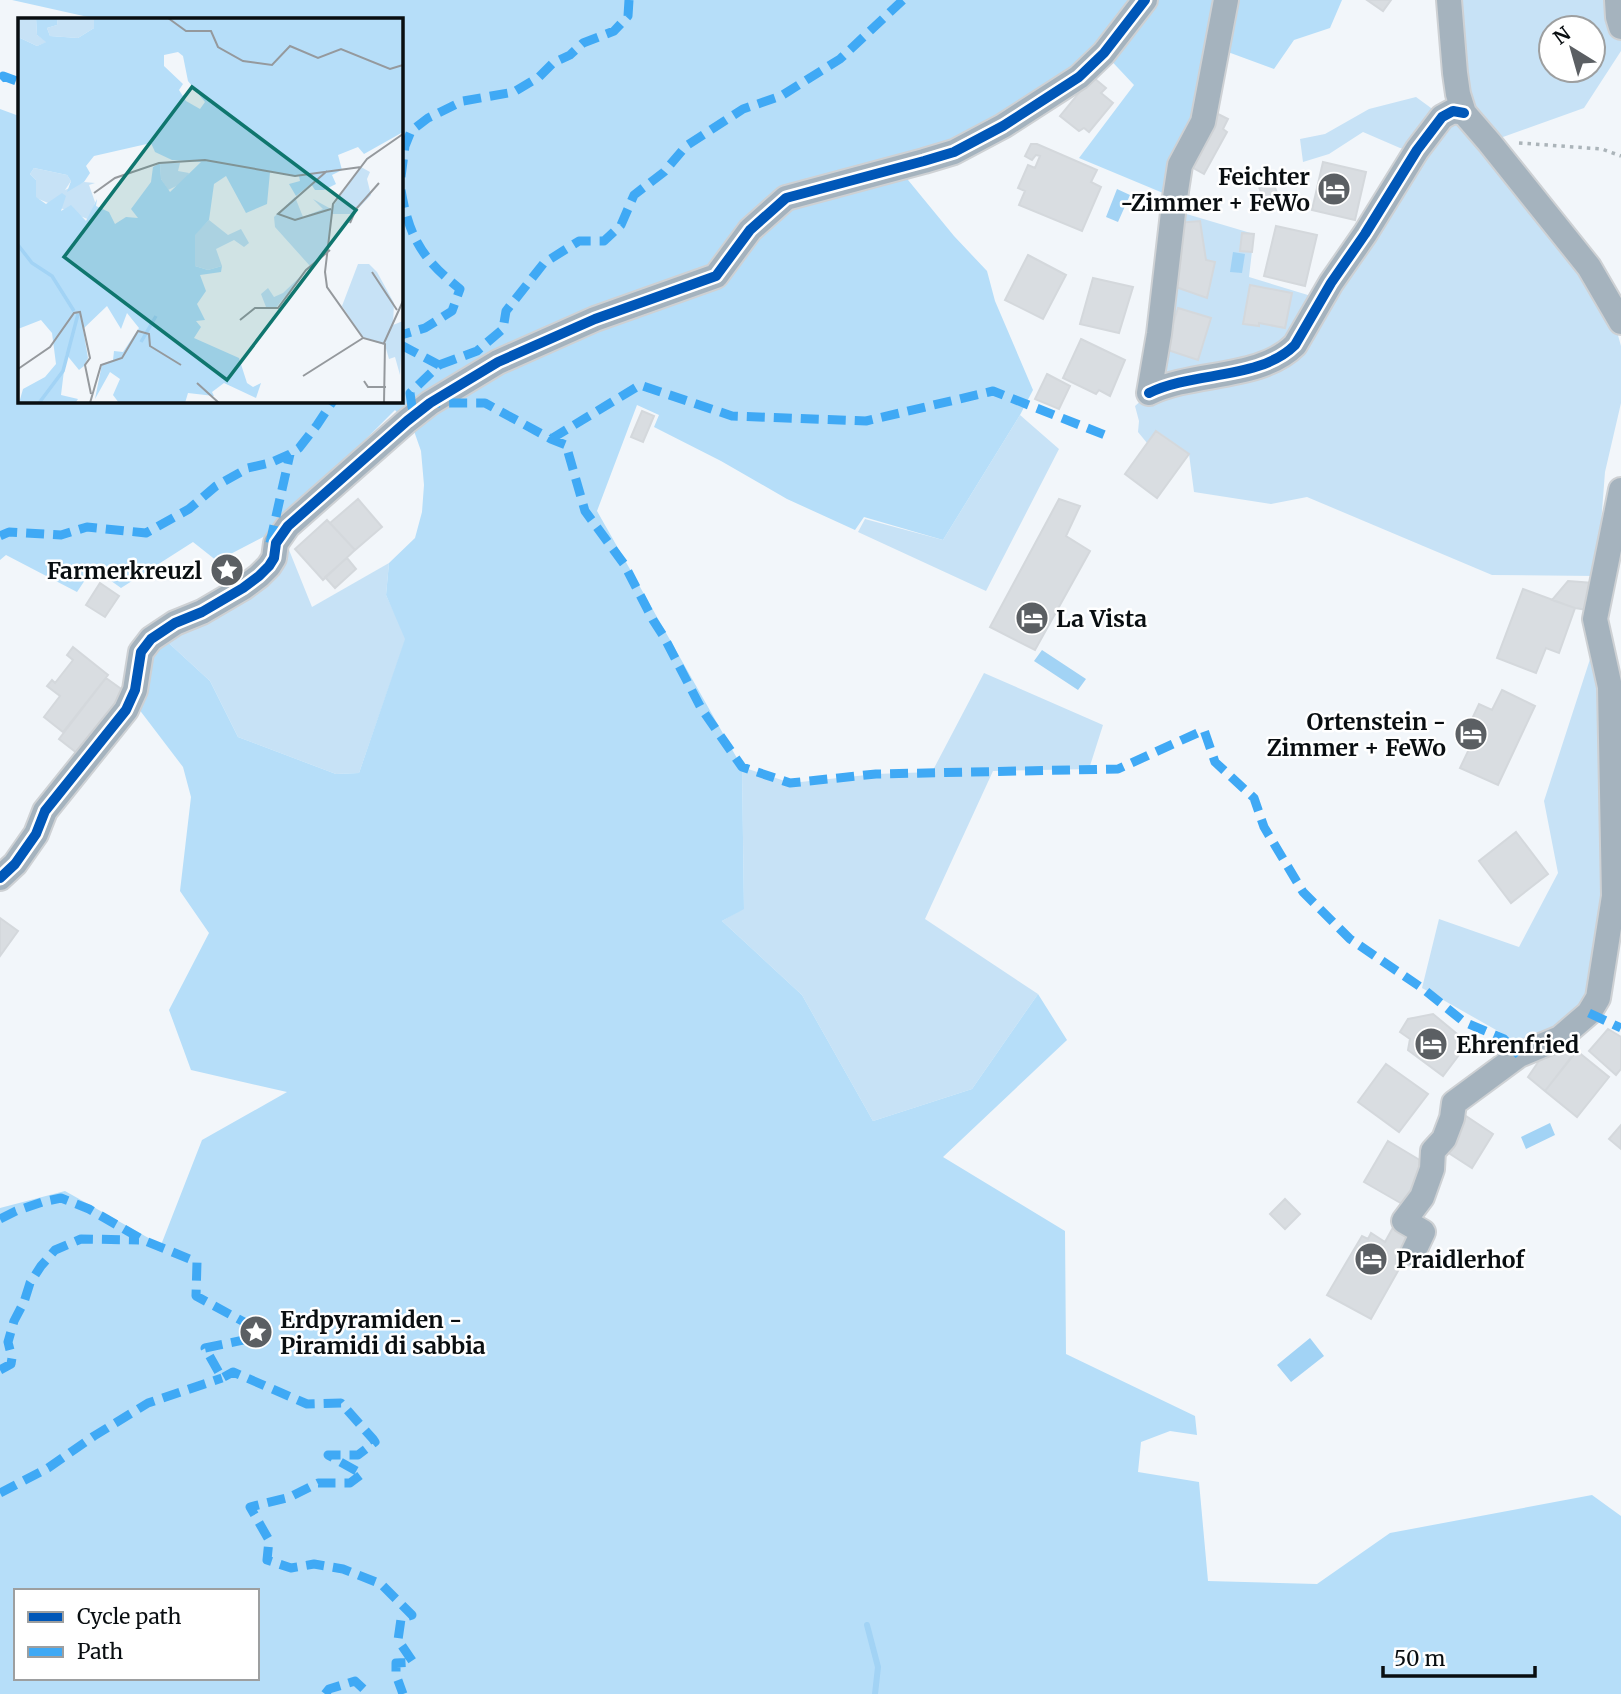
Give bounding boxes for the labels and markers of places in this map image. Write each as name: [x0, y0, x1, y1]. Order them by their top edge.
place label: Feichter -Zimmer + FeWo: [1120, 162, 1310, 217]
hotel icon: Feichter -Zimmer + FeWo: [1315, 170, 1353, 208]
place icon: Farmerkreuzl: [208, 551, 246, 589]
place label: Farmerkreuzl: [47, 556, 203, 585]
hotel icon: La Vista: [1013, 599, 1051, 637]
place label: La Vista: [1056, 604, 1147, 633]
place label: Ortenstein - Zimmer + FeWo: [1267, 707, 1446, 762]
hotel icon: Ortenstein - Zimmer + FeWo: [1452, 715, 1490, 753]
hotel icon: Ehrenfried: [1412, 1025, 1450, 1063]
place label: Ehrenfried: [1456, 1030, 1579, 1059]
hotel icon: Praidlerhof: [1352, 1240, 1390, 1278]
place label: Praidlerhof: [1396, 1245, 1525, 1274]
place label: Erdpyramiden - Piramidi di sabbia: [280, 1305, 486, 1360]
place icon: Erdpyramiden - Piramidi di sabbia: [237, 1313, 275, 1351]

